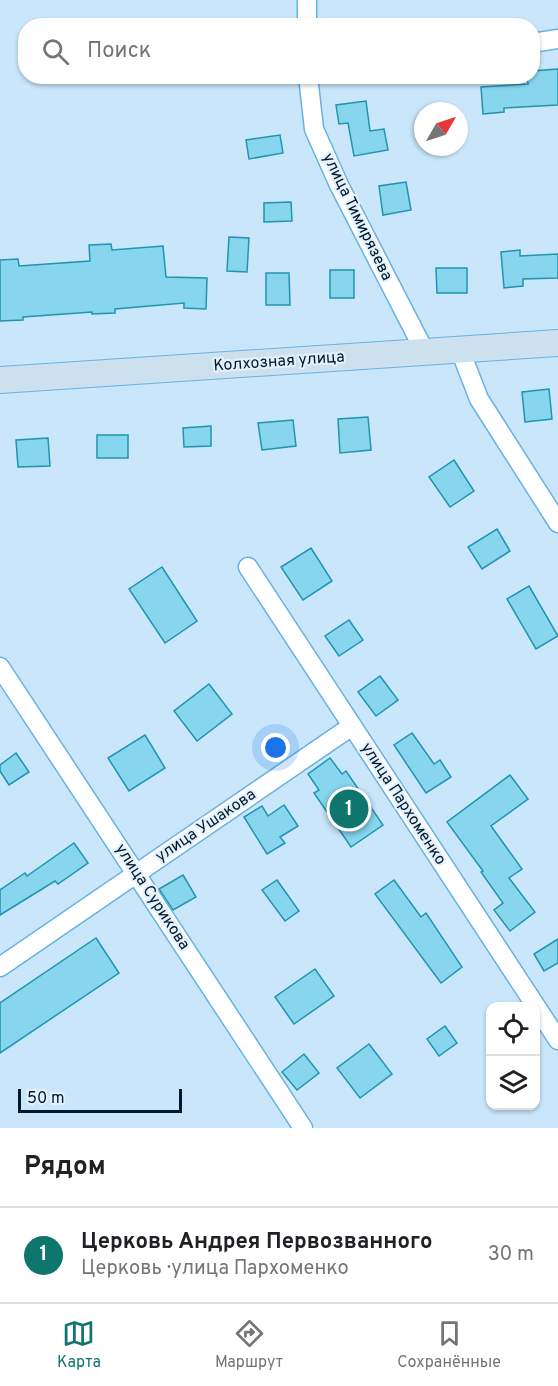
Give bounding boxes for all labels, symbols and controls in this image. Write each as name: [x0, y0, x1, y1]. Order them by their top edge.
search box: [18, 18, 540, 84]
icon: search: [39, 35, 72, 68]
text: Поиск: [87, 38, 151, 65]
north arrow: [414, 102, 468, 156]
street label: улица Тимирязева: [317, 150, 397, 284]
street label: Колхозная улица: [213, 347, 345, 377]
your location: [261, 733, 290, 762]
street label: улица Пархоменко: [356, 739, 450, 869]
street label: улица Ушакова: [152, 785, 260, 867]
pin: 1: [330, 786, 368, 832]
street label: улица Сурикова: [110, 840, 194, 954]
map controls: [486, 1002, 540, 1110]
button: locate: [486, 1002, 540, 1056]
button: layers: [486, 1056, 540, 1110]
scale bar: [18, 1086, 182, 1114]
text: 50 m: [27, 1089, 65, 1109]
text: Рядом: [24, 1151, 106, 1184]
text: Церковь Андрея Первозванного: [81, 1229, 433, 1256]
text: 1: [40, 1242, 48, 1268]
text: 30 m: [488, 1242, 534, 1268]
text: Церковь · улица Пархоменко: [81, 1256, 349, 1282]
tab: Карта: [57, 1317, 101, 1373]
tab: Маршрут: [215, 1317, 283, 1373]
tab: Сохранённые: [397, 1317, 501, 1373]

